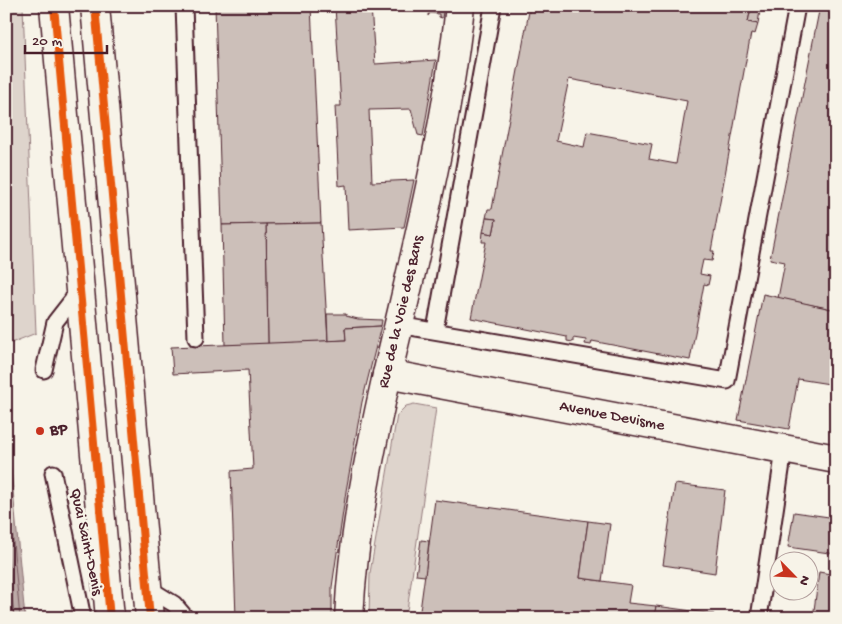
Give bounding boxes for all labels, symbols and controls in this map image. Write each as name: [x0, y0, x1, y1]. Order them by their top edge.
scale bar: [25, 22, 108, 54]
text: 20 m: [32, 33, 62, 51]
street label: Rue de la Voie des Bans: [375, 233, 429, 390]
street label: Avenue Devisme: [558, 397, 667, 436]
place label: BP: [49, 422, 68, 441]
marker: BP: [34, 425, 46, 437]
street label: Quai Saint-Denis: [64, 487, 106, 598]
north arrow: [770, 552, 820, 602]
text: N: [794, 573, 813, 588]

